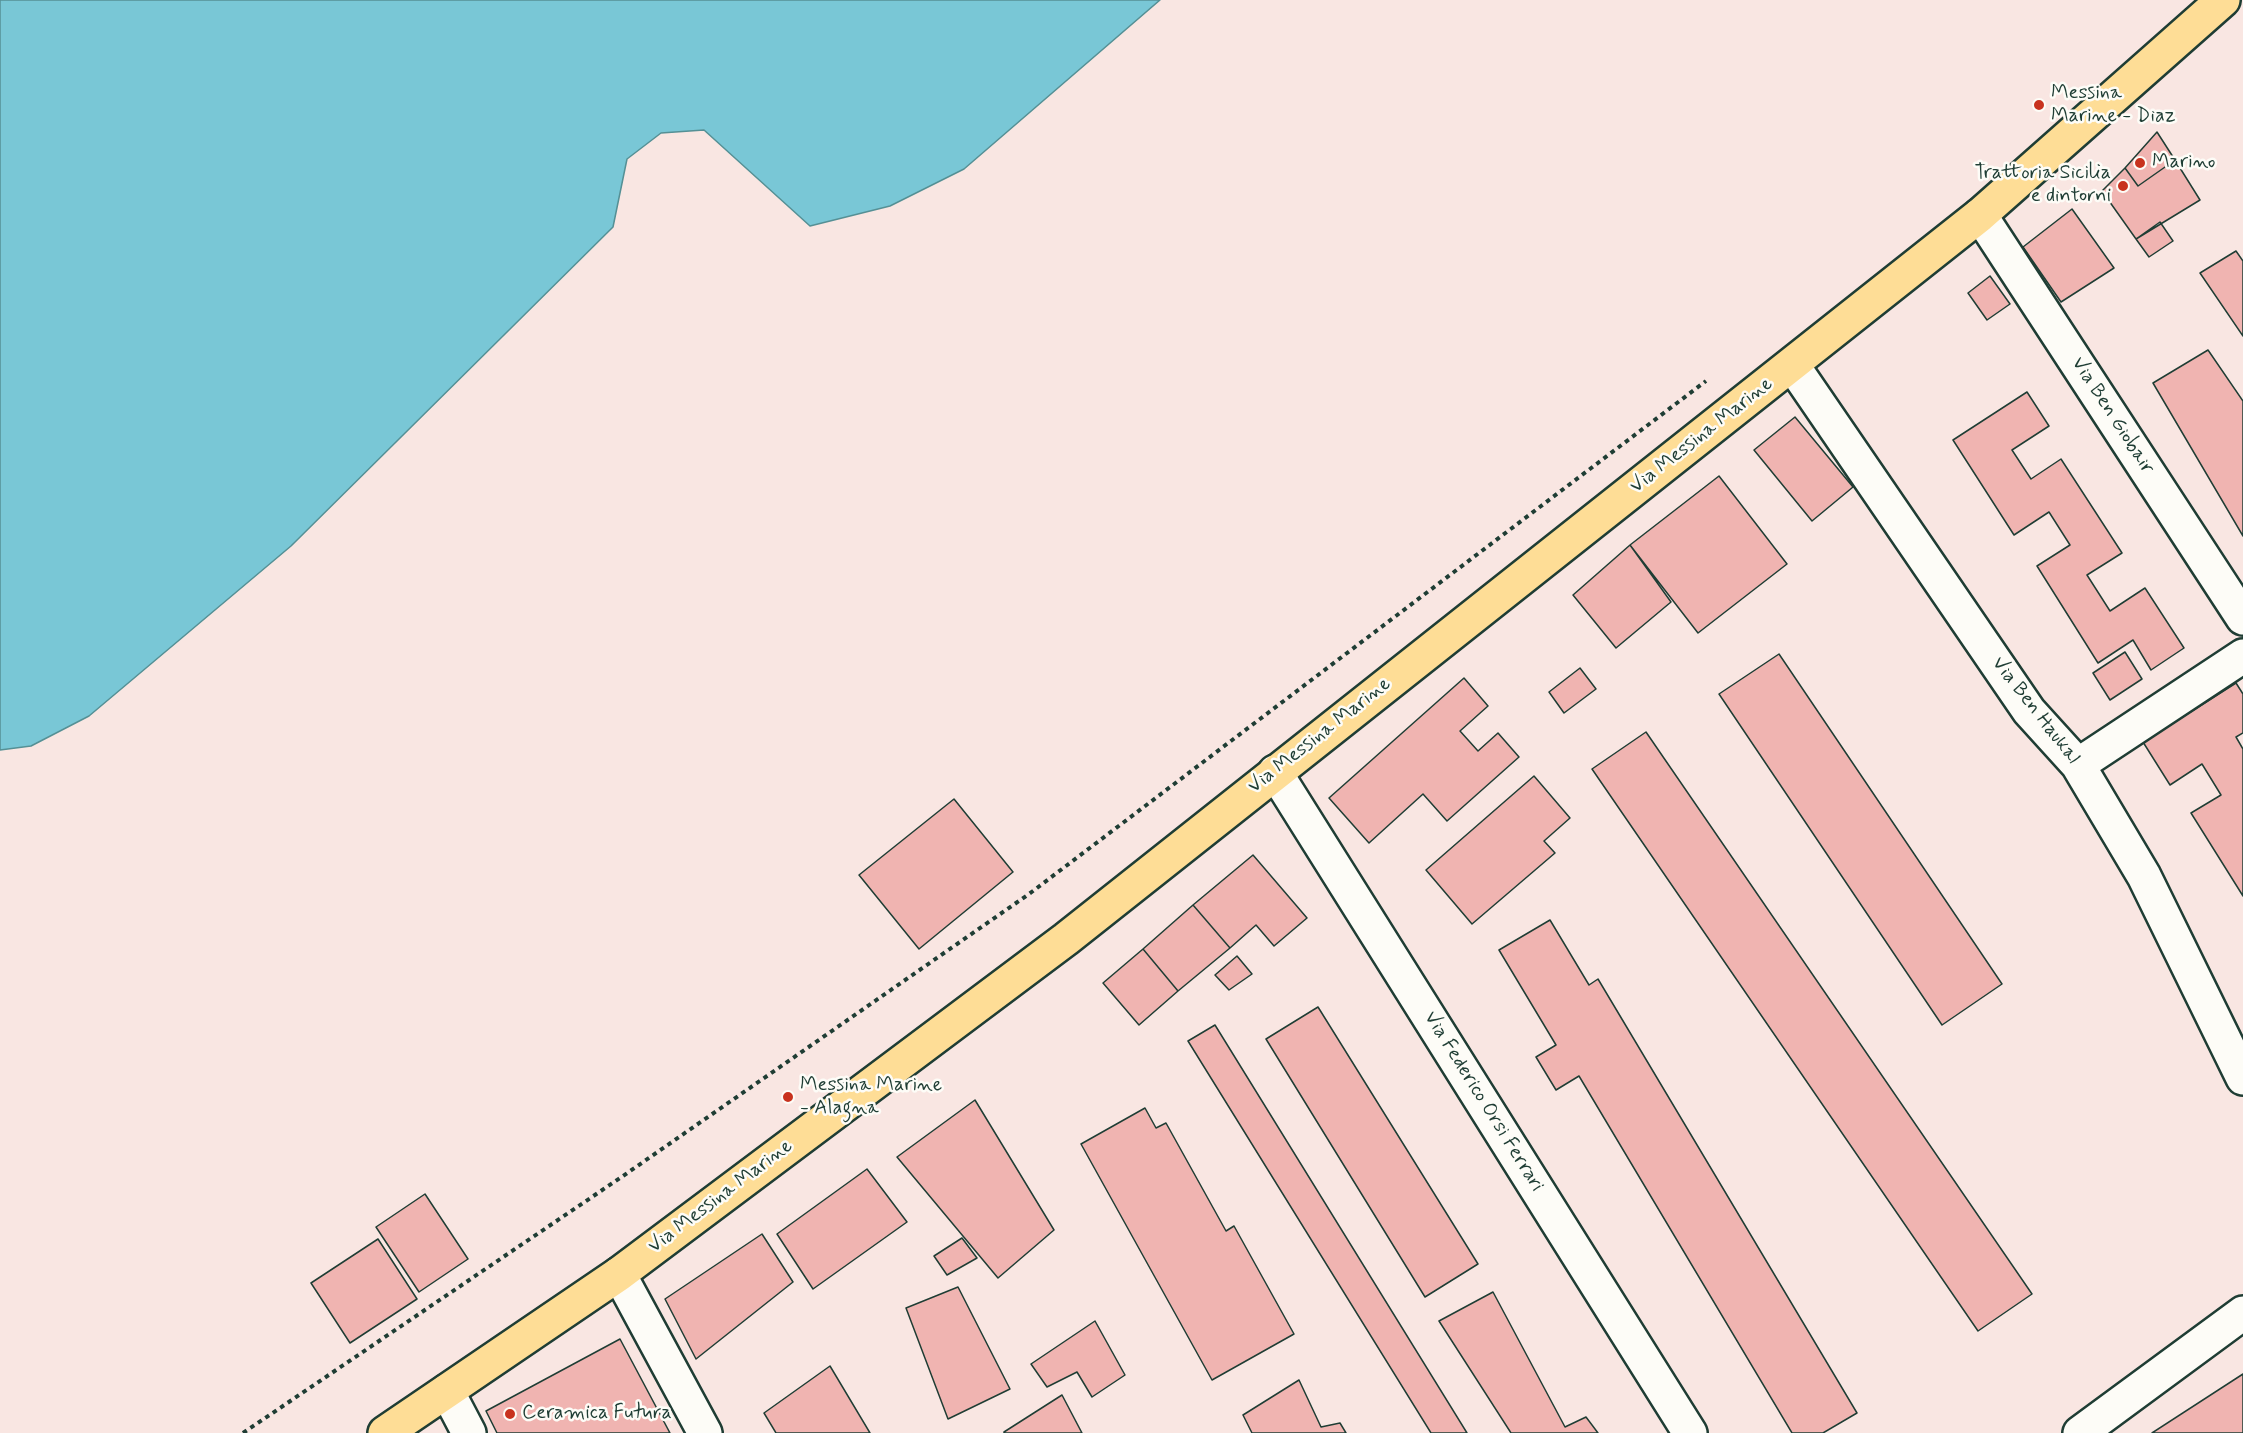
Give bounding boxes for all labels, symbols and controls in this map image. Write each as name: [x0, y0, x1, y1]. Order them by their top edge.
place label: Messina Marine - Diaz: [2051, 82, 2175, 129]
marker: Messina Marine - Diaz: [2032, 98, 2046, 112]
place label: Marino: [2152, 151, 2216, 175]
marker: Marino: [2133, 156, 2147, 170]
place label: Trattoria Sicilia e dintorni: [1975, 162, 2111, 209]
marker: Trattoria Sicilia e dintorni: [2116, 179, 2130, 193]
street label: Via Ben Giobair: [2065, 353, 2159, 479]
street label: Via Messina Marine: [1626, 373, 1778, 499]
street label: Via Ben Haukal: [1986, 653, 2084, 769]
street label: Via Messina Marine: [1244, 673, 1396, 799]
street label: Via Federico Orsi Ferrari: [1418, 1007, 1548, 1197]
place label: Messina Marine - Alagna: [800, 1074, 942, 1121]
marker: Messina Marine - Alagna: [781, 1090, 795, 1104]
street label: Via Messina Marine: [644, 1135, 798, 1259]
place label: Ceramica Futura: [522, 1402, 672, 1426]
marker: Ceramica Futura: [503, 1407, 517, 1421]

